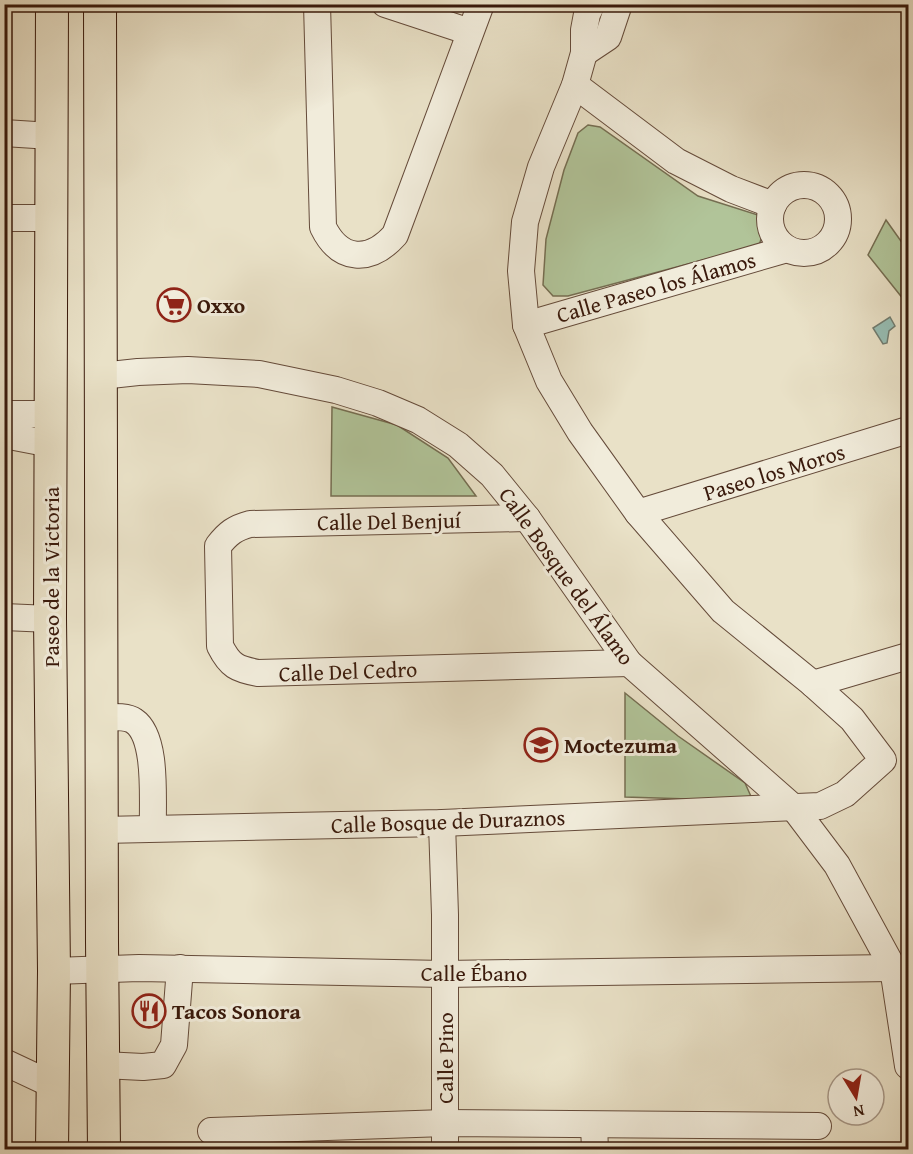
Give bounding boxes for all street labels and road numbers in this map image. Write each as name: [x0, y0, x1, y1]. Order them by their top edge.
street label: Calle Paseo los Álamos: [553, 243, 759, 331]
street label: Paseo los Moros: [699, 435, 849, 509]
street label: Calle Bosque del Álamo: [491, 480, 643, 672]
street label: Paseo de la Victoria: [35, 486, 67, 667]
street label: Calle Del Benjuí: [317, 504, 462, 538]
street label: Calle Del Cedro: [278, 653, 418, 689]
street label: Calle Bosque de Duraznos: [330, 801, 566, 841]
street label: Calle Ébano: [421, 957, 527, 989]
street label: Calle Pino: [429, 1012, 461, 1104]

